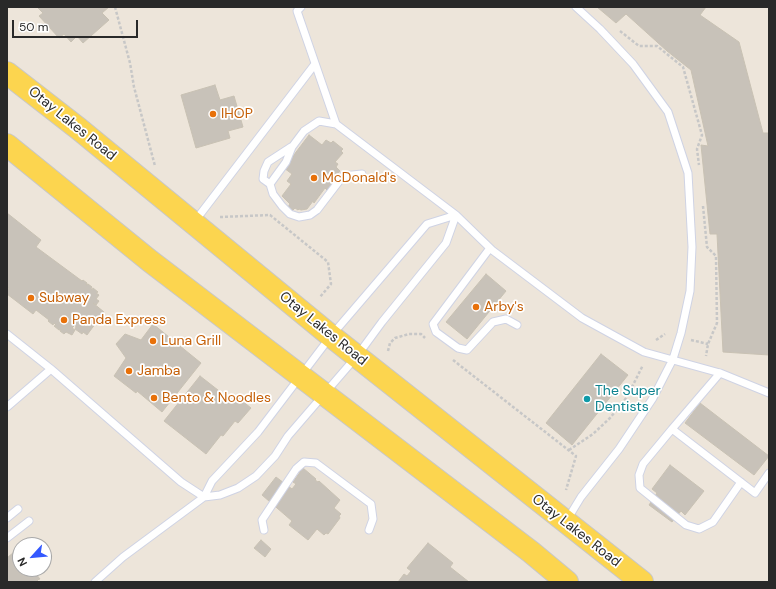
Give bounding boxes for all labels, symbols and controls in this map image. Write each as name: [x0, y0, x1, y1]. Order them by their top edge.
scale bar: [14, 12, 140, 38]
text: 50 m: [19, 19, 48, 35]
street label: Otay Lakes Road: [25, 83, 119, 165]
place label: IHOP: [221, 106, 253, 122]
marker: IHOP: [208, 109, 218, 119]
place label: McDonald's: [322, 170, 397, 186]
marker: McDonald's: [309, 173, 319, 183]
street label: Otay Lakes Road: [276, 288, 370, 370]
place label: Subway: [39, 290, 89, 306]
marker: Subway: [26, 293, 36, 303]
place label: Arby's: [484, 299, 524, 315]
marker: Arby's: [471, 302, 481, 312]
place label: Panda Express: [72, 312, 166, 328]
marker: Panda Express: [59, 315, 69, 325]
place label: Luna Grill: [161, 333, 221, 349]
marker: Luna Grill: [148, 336, 158, 346]
place label: Jamba: [137, 363, 180, 379]
marker: Jamba: [124, 366, 134, 376]
place label: The Super Dentists: [595, 383, 661, 416]
place label: Bento & Noodles: [162, 390, 271, 406]
marker: Bento & Noodles: [149, 393, 159, 403]
marker: The Super Dentists: [582, 394, 592, 404]
street label: Otay Lakes Road: [528, 491, 624, 571]
north arrow: [12, 537, 52, 577]
text: N: [14, 555, 30, 569]

